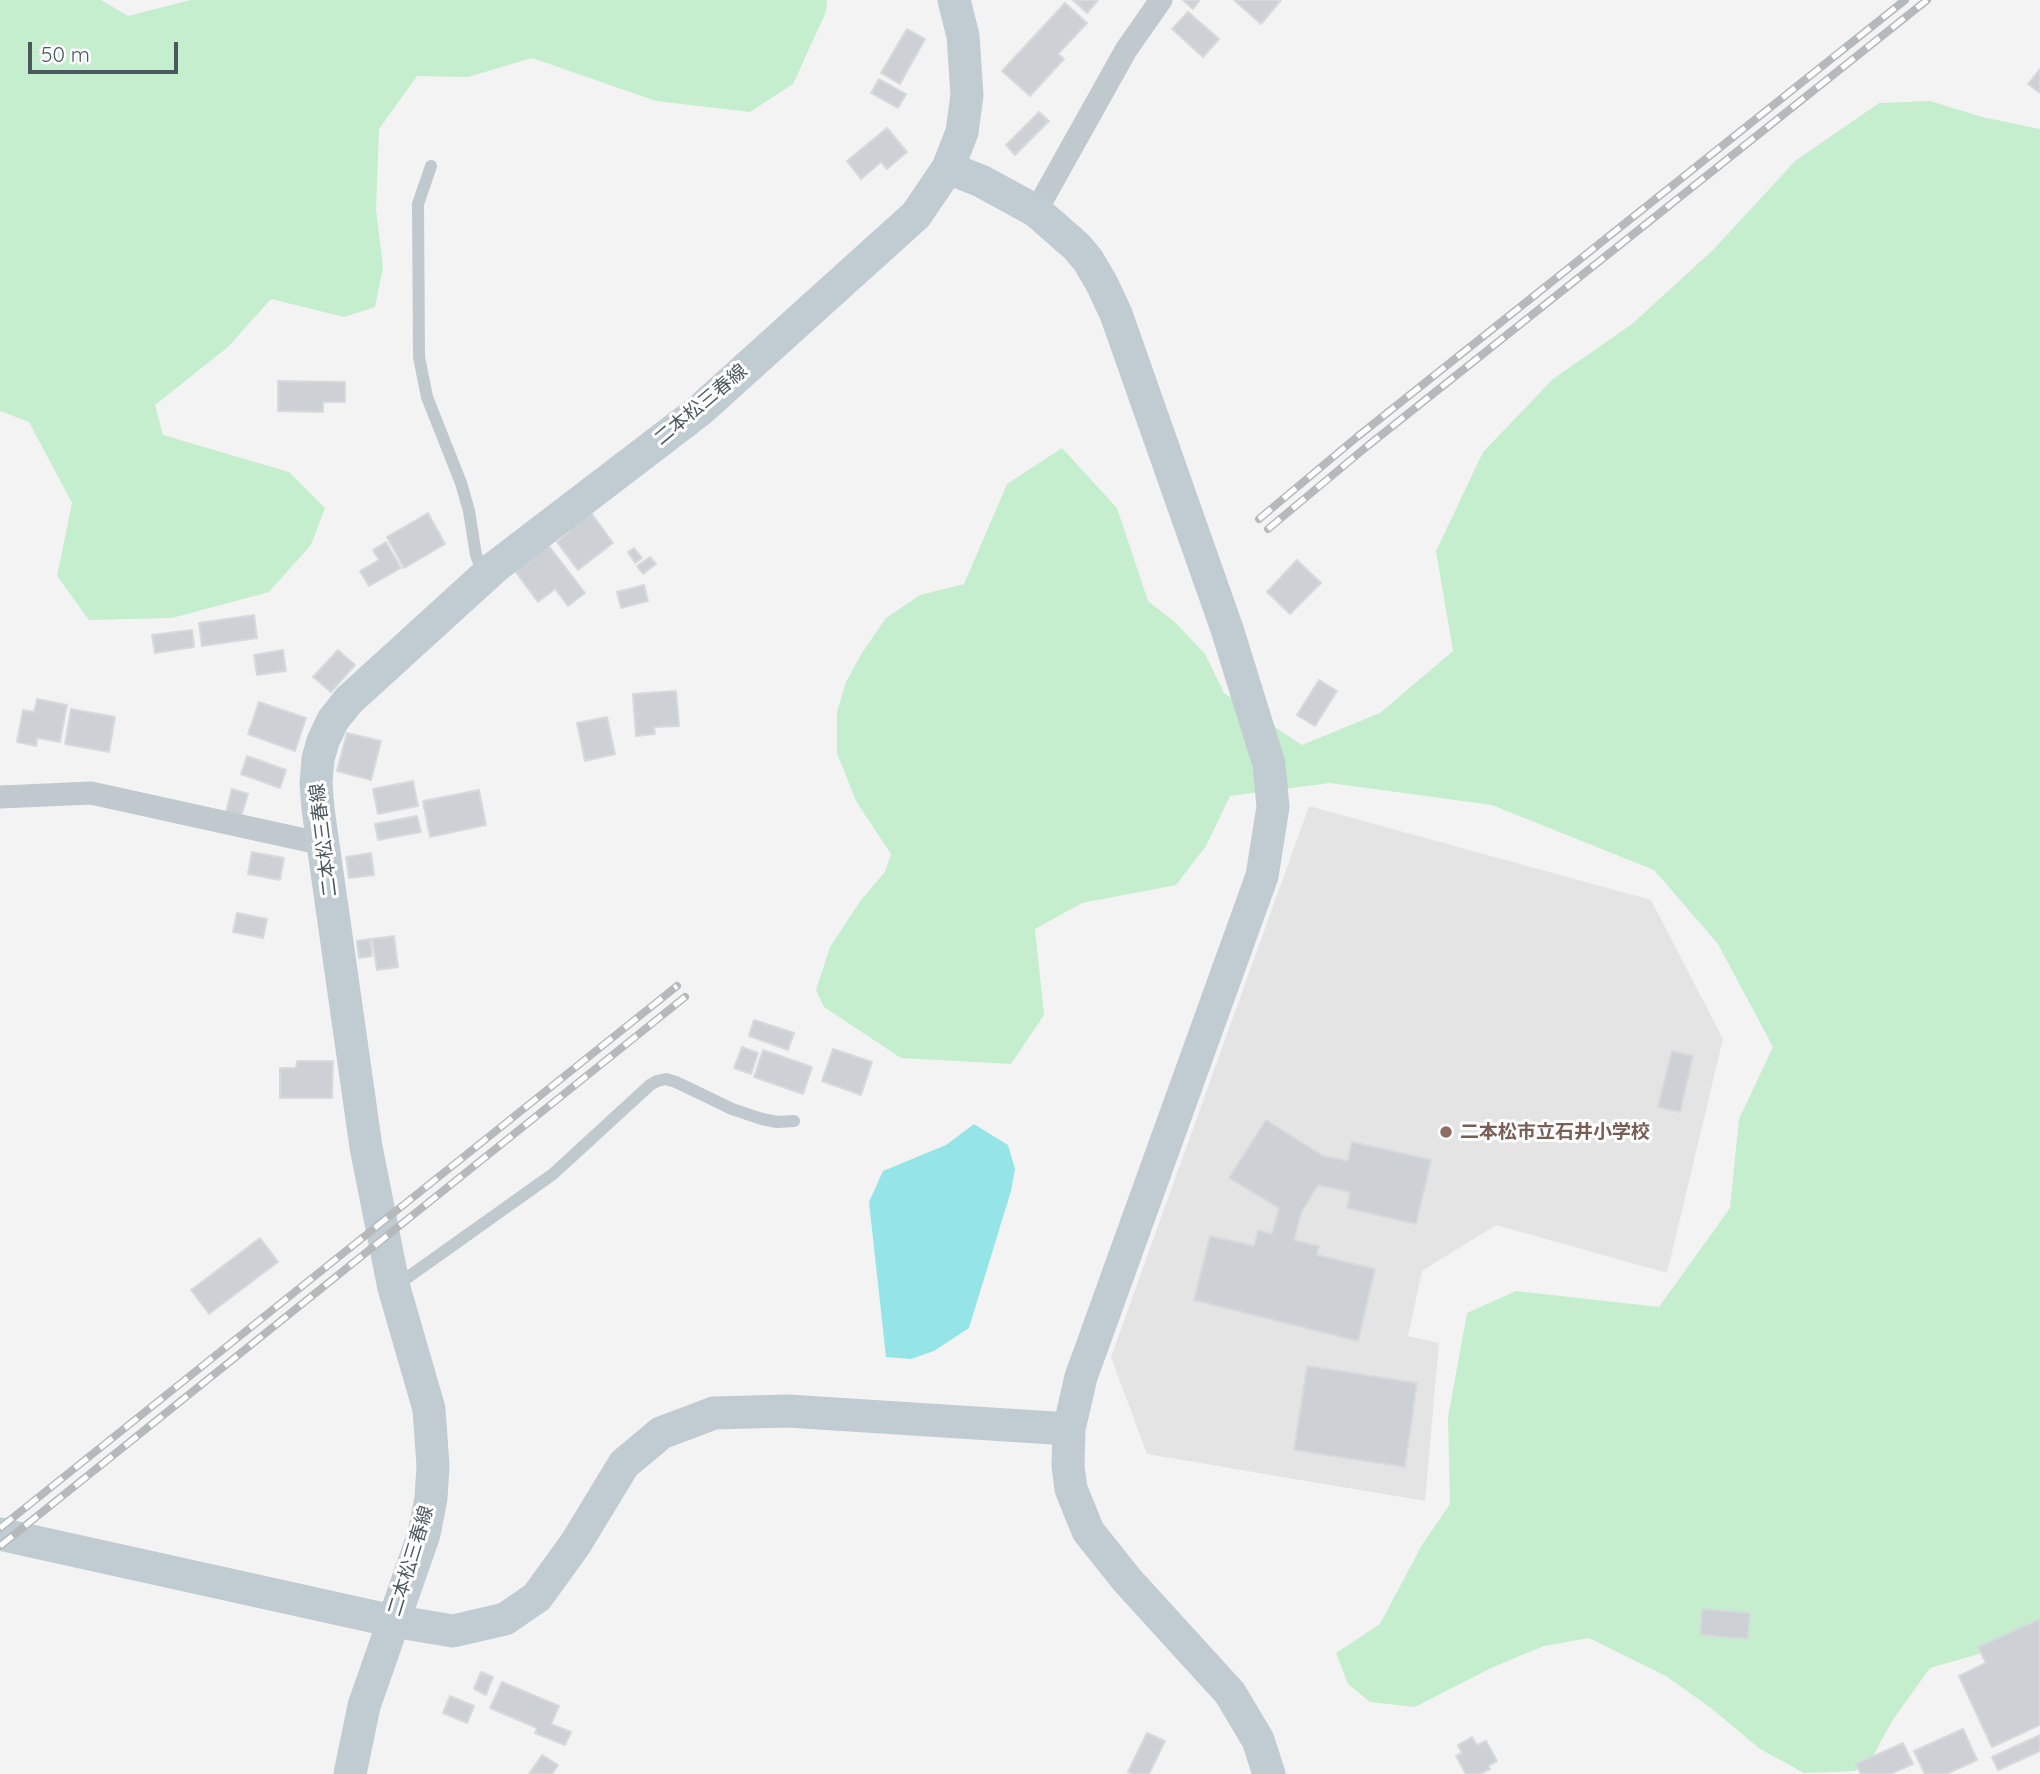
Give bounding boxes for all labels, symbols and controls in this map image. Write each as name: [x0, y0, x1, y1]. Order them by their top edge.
scale bar: [32, 28, 182, 72]
text: 50 m: [41, 41, 90, 67]
street label: 二本松三春線: [650, 360, 752, 450]
street label: 二本松三春線: [306, 782, 342, 898]
place label: 二本松市立石井小学校: [1460, 1121, 1650, 1143]
marker: 二本松市立石井小学校: [1438, 1124, 1454, 1140]
street label: 二本松三春線: [383, 1503, 439, 1619]

